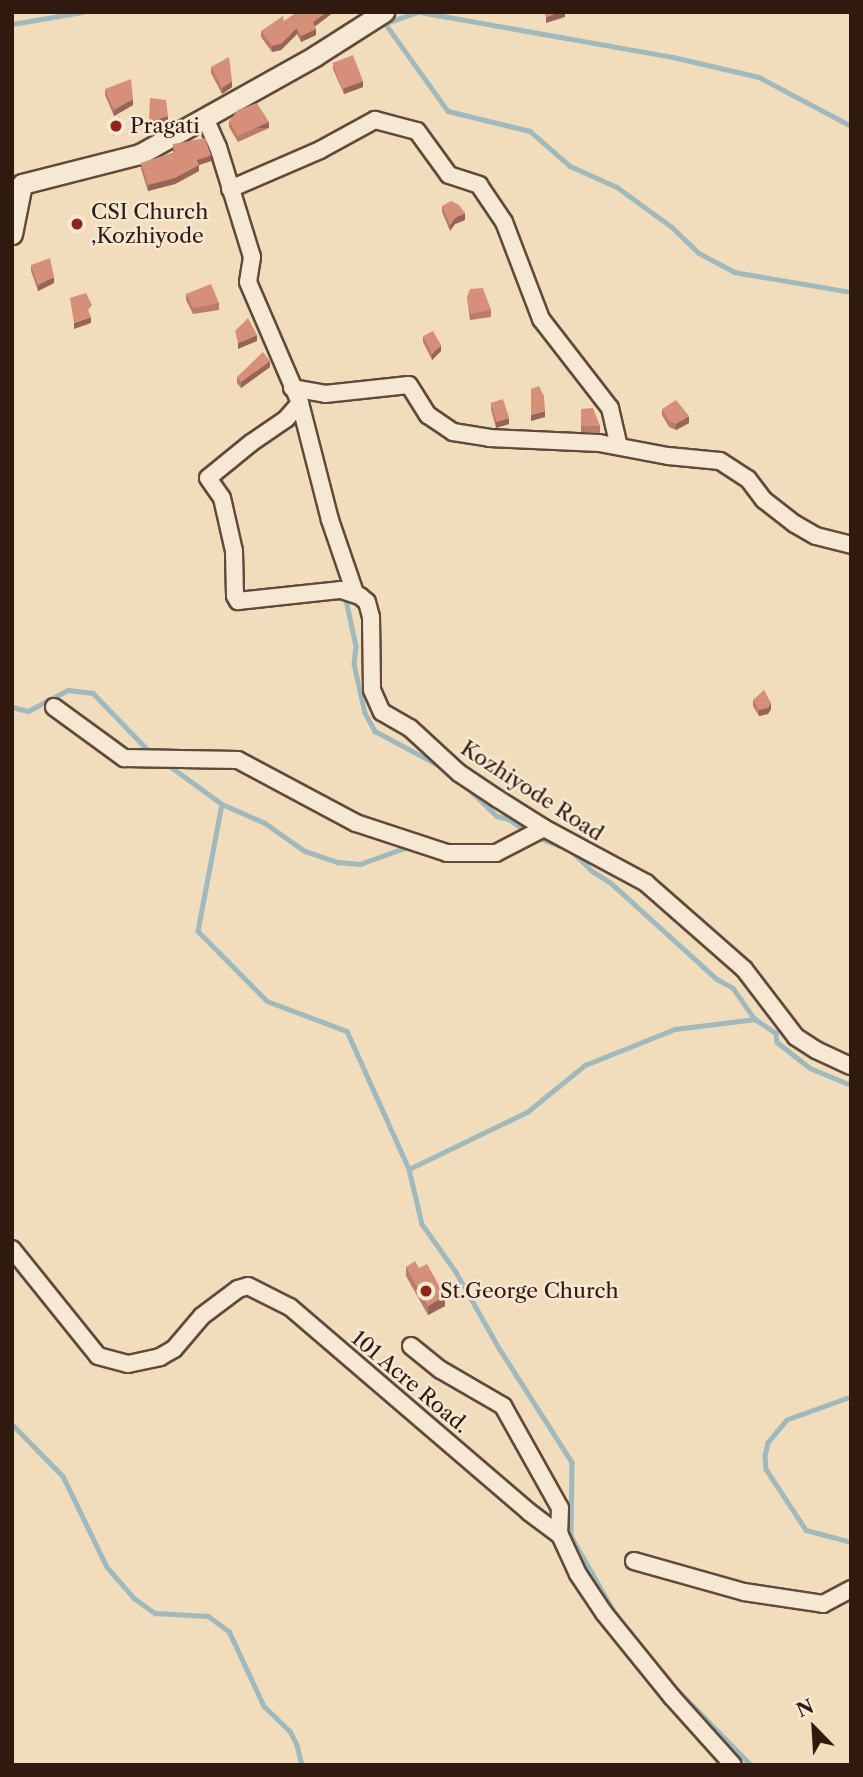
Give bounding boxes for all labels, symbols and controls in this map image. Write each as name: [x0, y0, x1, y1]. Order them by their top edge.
place label: Pragati: [130, 113, 200, 139]
marker: Pragati: [108, 118, 124, 134]
place label: CSI Church ,Kozhiyode: [91, 199, 208, 249]
marker: CSI Church ,Kozhiyode: [69, 216, 85, 232]
street label: Kozhiyode Road: [456, 736, 608, 846]
place label: St.George Church: [440, 1278, 619, 1304]
marker: St.George Church: [418, 1283, 434, 1299]
street label: 101 Acre Road.: [346, 1325, 474, 1439]
north arrow: [779, 1693, 849, 1763]
text: N: [793, 1694, 817, 1722]

